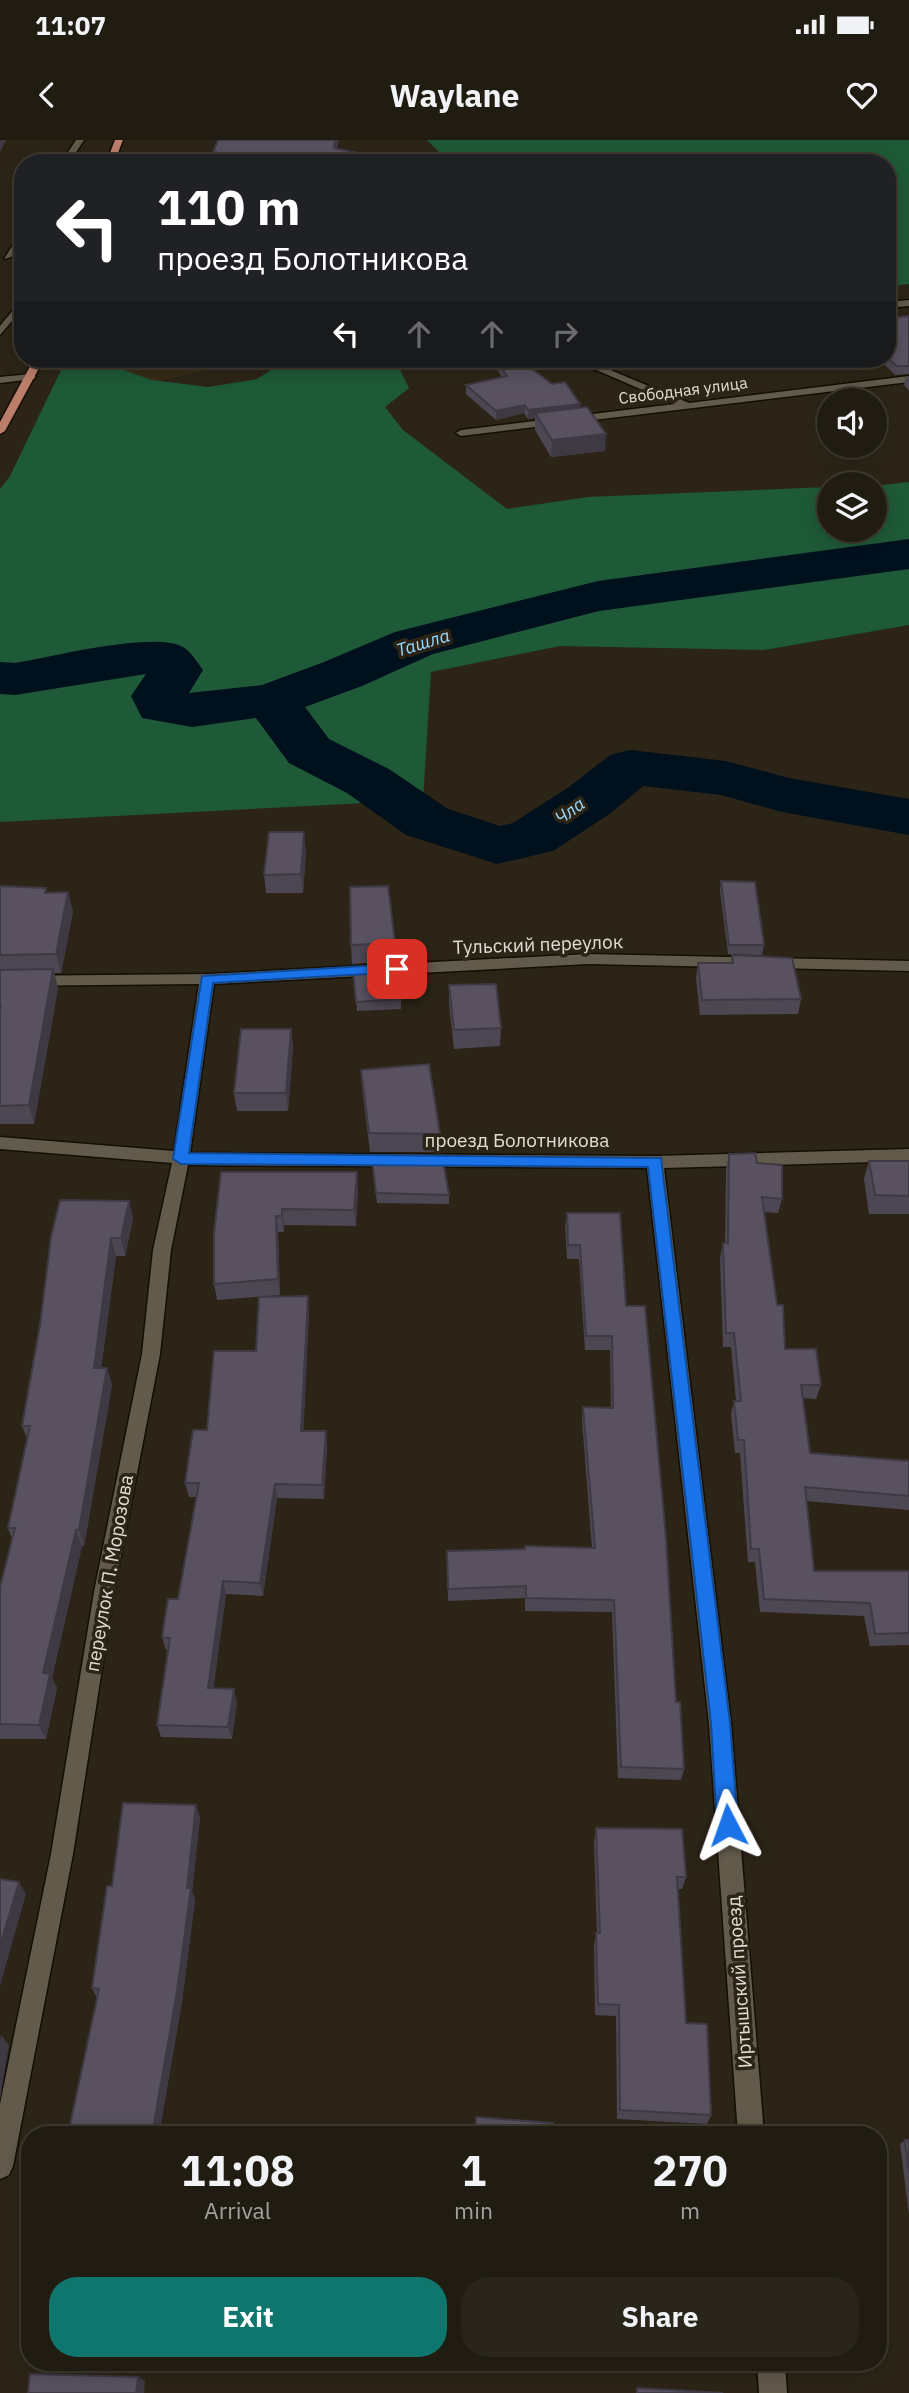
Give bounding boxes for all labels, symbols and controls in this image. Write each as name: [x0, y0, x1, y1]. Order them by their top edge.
text: 11:07: [35, 8, 106, 42]
text: Waylane: [389, 74, 520, 116]
icon: back: [28, 76, 66, 114]
icon: heart: [843, 76, 881, 114]
text: 110 m: [157, 175, 301, 238]
icon: left: [42, 182, 133, 273]
text: проезд Болотникова: [157, 237, 468, 279]
icon: left: [327, 315, 365, 353]
icon: ahead: [400, 315, 438, 353]
icon: ahead: [473, 315, 511, 353]
icon: right: [546, 315, 584, 353]
street label: Свободная улица: [617, 372, 749, 408]
map controls: [817, 388, 887, 542]
button: sound: [817, 388, 887, 458]
button: layers: [817, 472, 887, 542]
water label: Ташла: [393, 623, 452, 662]
water label: Чла: [550, 792, 589, 829]
street label: Тульский переулок: [452, 929, 624, 959]
pin: [367, 939, 427, 999]
icon: arrive: [378, 950, 416, 988]
street label: проезд Болотникова: [425, 1128, 609, 1152]
street label: переулок П. Морозова: [80, 1473, 138, 1673]
position arrow: [691, 1788, 765, 1862]
street label: Иртышский проезд: [721, 1895, 757, 2069]
text: 11:08: [180, 2143, 295, 2198]
text: 1: [461, 2143, 486, 2198]
text: 270: [652, 2143, 728, 2198]
text: Arrival: [204, 2195, 271, 2225]
text: min: [454, 2195, 493, 2225]
text: m: [680, 2195, 700, 2225]
button: Exit: [49, 2277, 447, 2357]
button: Share: [461, 2277, 859, 2357]

